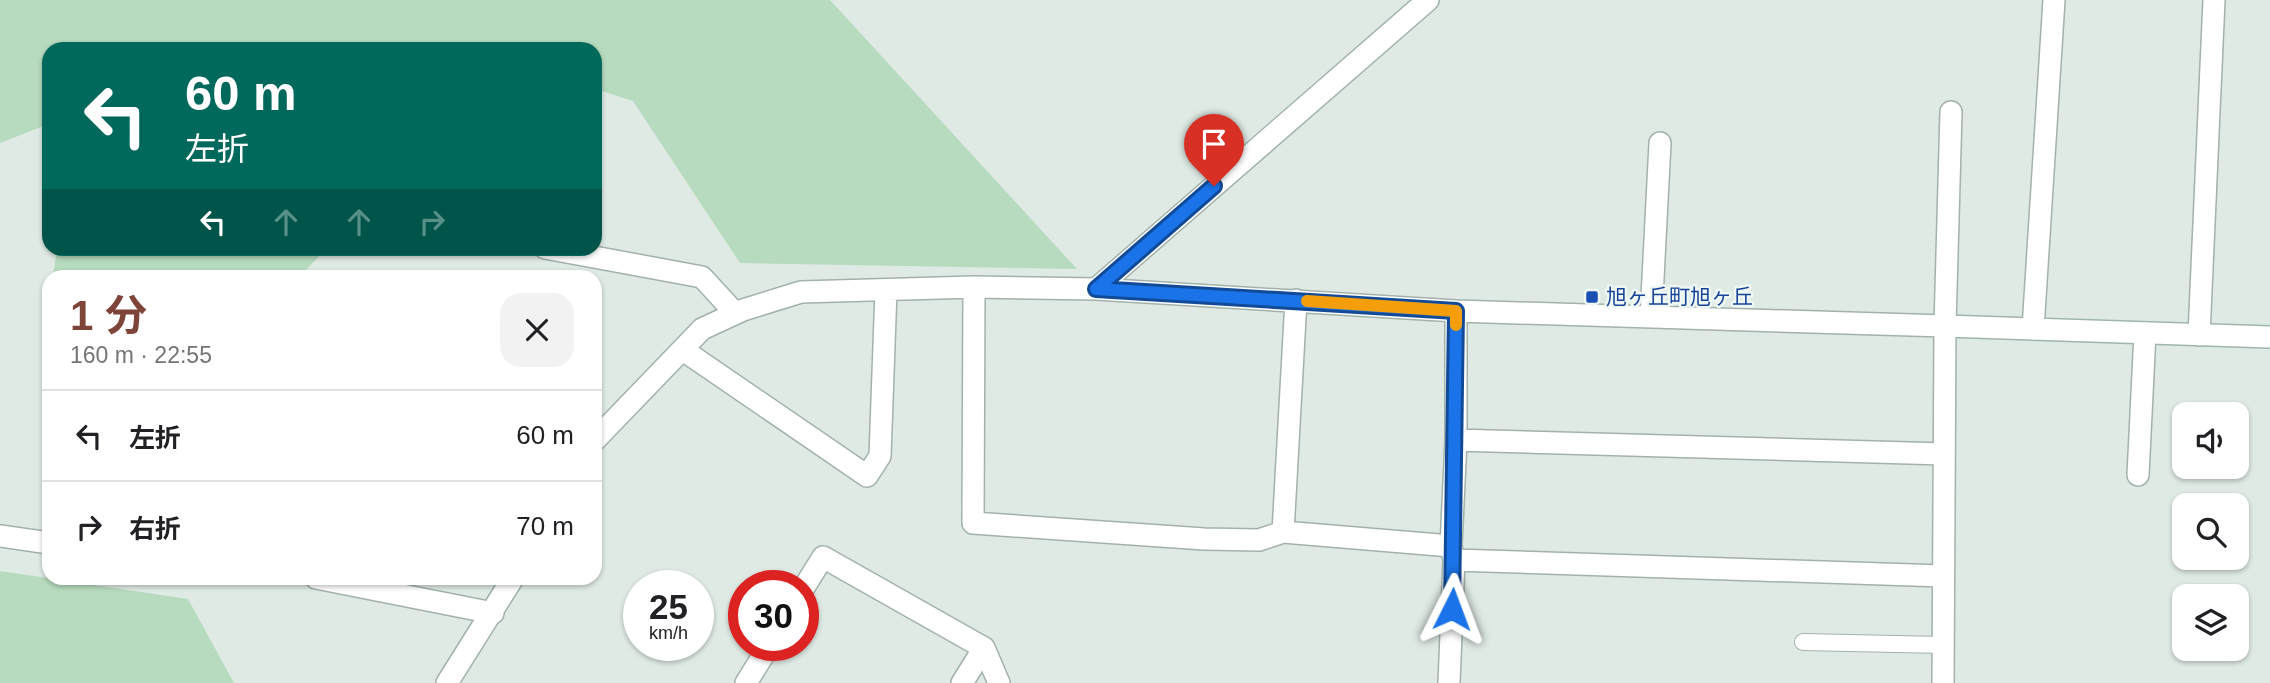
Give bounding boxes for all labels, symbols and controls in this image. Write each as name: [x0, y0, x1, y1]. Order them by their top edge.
text: 60 m: [185, 66, 297, 120]
icon: left: [70, 70, 161, 161]
pin: [1184, 114, 1244, 186]
icon: arrive: [1195, 125, 1233, 163]
text: 左折: [185, 131, 249, 167]
icon: left: [194, 203, 232, 241]
icon: ahead: [267, 203, 305, 241]
icon: ahead: [340, 203, 378, 241]
icon: right: [413, 203, 451, 241]
place label: 旭ヶ丘町旭ヶ丘: [1606, 285, 1753, 308]
marker: 旭ヶ丘町旭ヶ丘: [1584, 289, 1600, 305]
text: 1 分: [70, 292, 147, 339]
button: close: [500, 293, 574, 367]
text: 160 m · 22:55: [70, 342, 212, 368]
map controls: [2172, 402, 2249, 661]
button: sound: [2172, 402, 2249, 479]
icon: left: [70, 417, 108, 455]
text: 60 m: [516, 420, 574, 450]
text: 左折: [129, 423, 181, 453]
button: search: [2172, 493, 2249, 570]
icon: right: [70, 508, 108, 546]
text: 70 m: [516, 511, 574, 541]
text: 右折: [129, 514, 181, 544]
speed limit sign: 30: [728, 570, 819, 661]
position arrow: [1415, 572, 1489, 646]
button: layers: [2172, 584, 2249, 661]
text: 25: [649, 587, 688, 626]
text: km/h: [649, 623, 688, 643]

